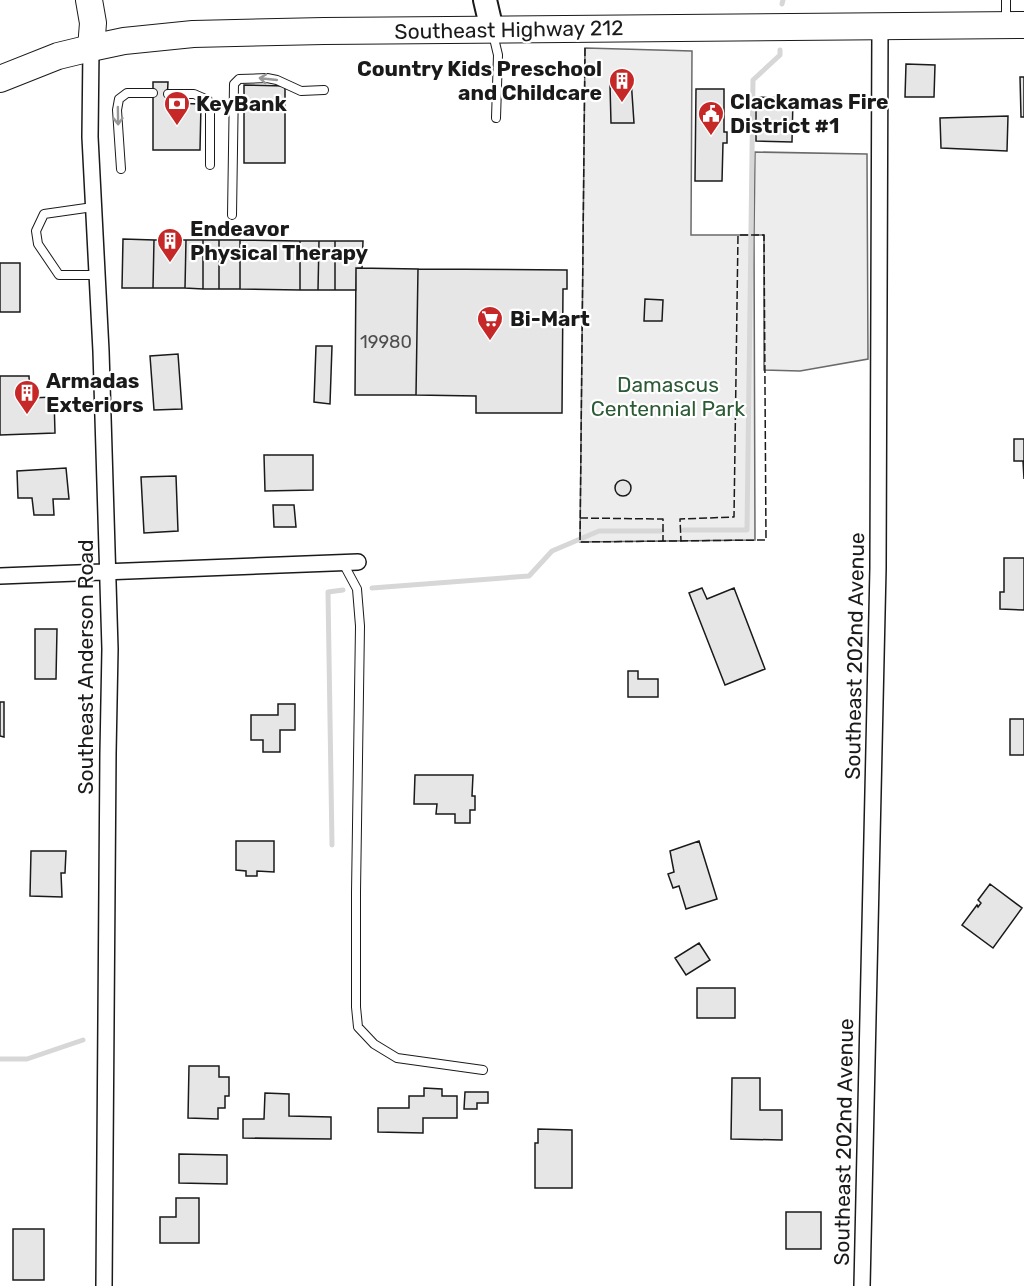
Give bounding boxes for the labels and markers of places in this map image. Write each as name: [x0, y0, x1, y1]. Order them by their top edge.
place label: Country Kids Preschool and Childcare: [357, 56, 602, 105]
building icon: Country Kids Preschool and Childcare: [607, 66, 637, 104]
bank icon: KeyBank: [162, 89, 192, 127]
place label: Clackamas Fire District #1: [730, 89, 889, 138]
place label: KeyBank: [196, 91, 288, 116]
public building icon: Clackamas Fire District #1: [696, 99, 726, 137]
place label: Endeavor Physical Therapy: [190, 216, 369, 265]
building icon: Endeavor Physical Therapy: [155, 226, 185, 264]
supermarket icon: Bi-Mart: [475, 304, 505, 342]
place label: Bi-Mart: [510, 306, 590, 331]
place label: Armadas Exteriors: [46, 368, 144, 417]
building icon: Armadas Exteriors: [12, 378, 42, 416]

